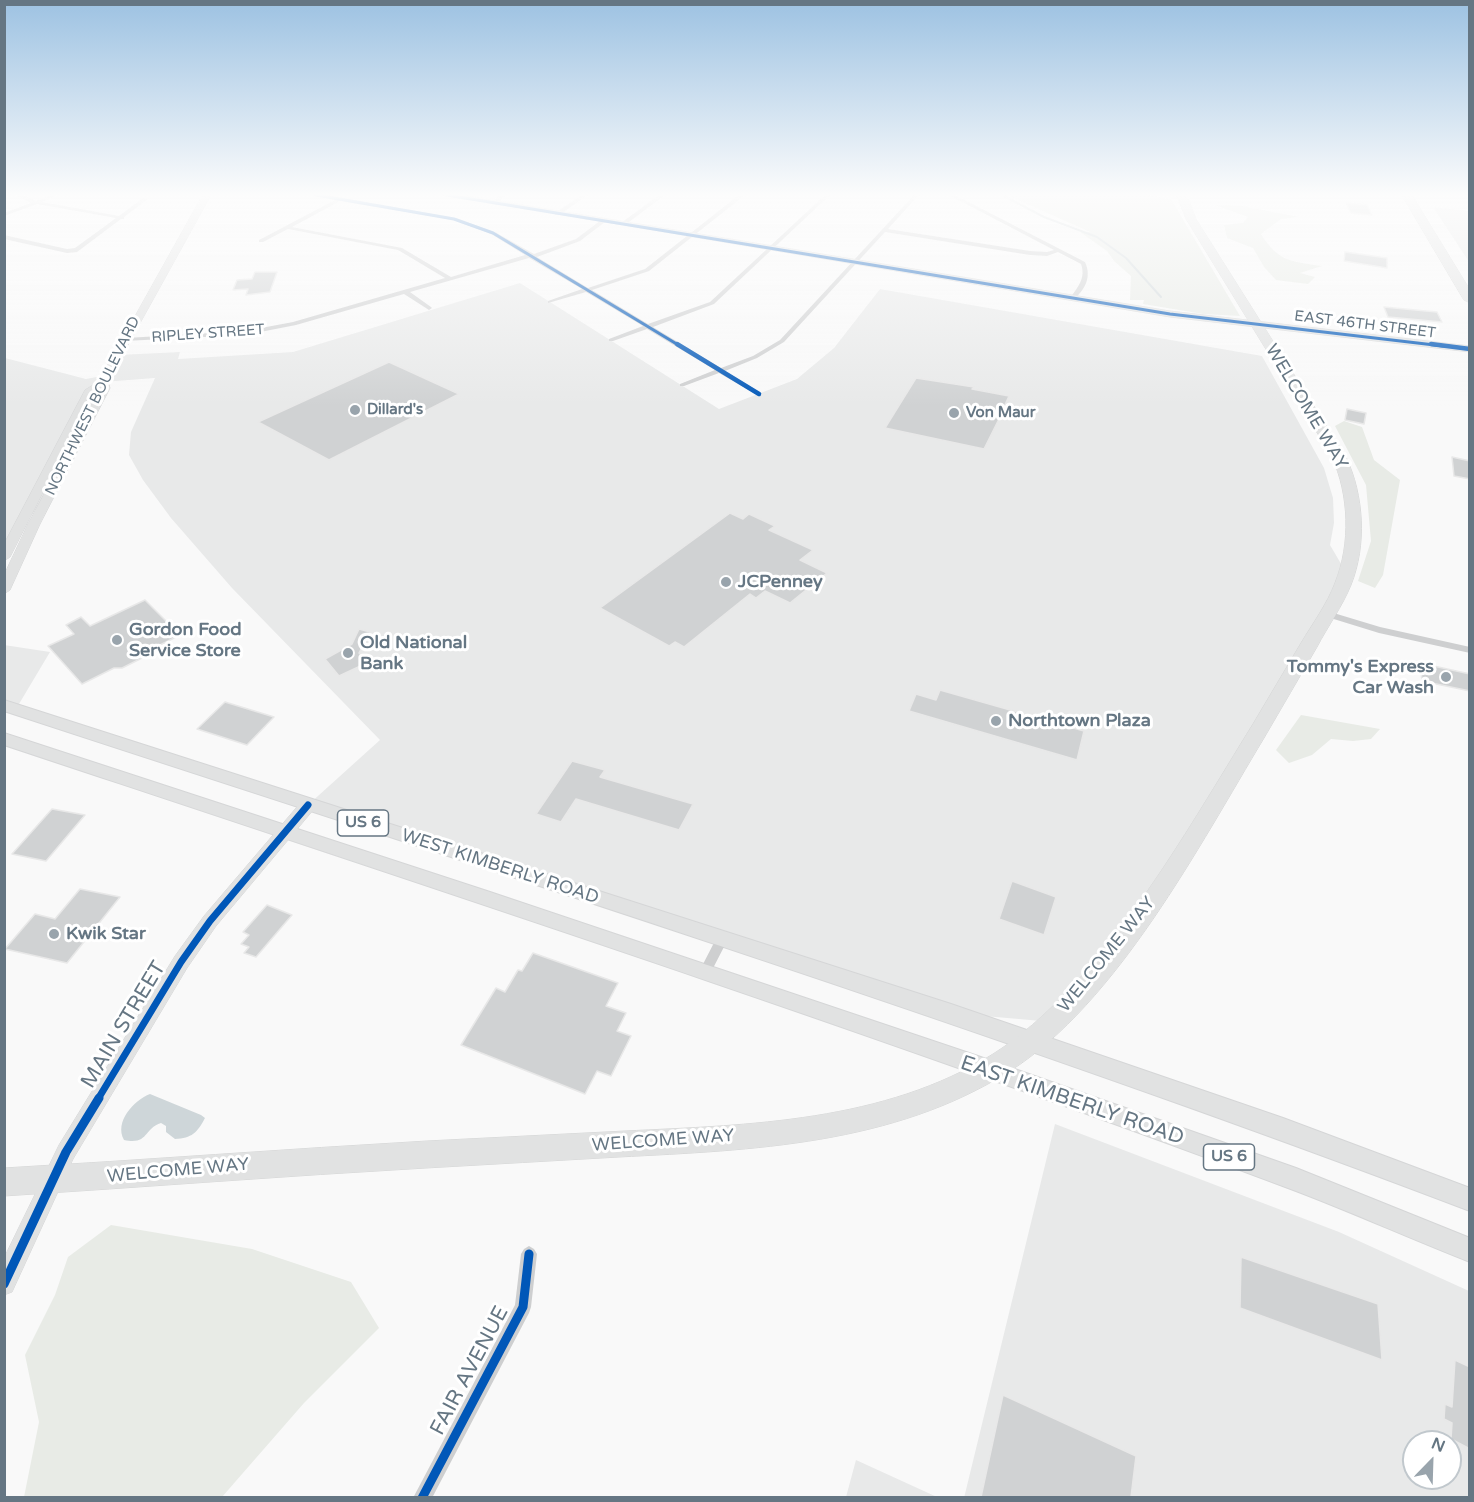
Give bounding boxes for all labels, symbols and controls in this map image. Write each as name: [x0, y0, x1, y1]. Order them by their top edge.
street label: EAST 46TH STREET: [1293, 307, 1437, 343]
street label: NORTHWEST BOULEVARD: [42, 314, 144, 498]
street label: RIPLEY STREET: [151, 321, 265, 347]
street label: WELCOME WAY: [1260, 340, 1352, 474]
place label: Dillard's: [367, 401, 423, 419]
marker: Dillard's: [348, 403, 362, 417]
place label: Von Maur: [966, 404, 1035, 422]
marker: Von Maur: [947, 406, 961, 420]
place label: JCPenney: [738, 571, 823, 593]
marker: JCPenney: [719, 575, 733, 589]
place label: Gordon Food Service Store: [129, 619, 242, 662]
place label: Old National Bank: [360, 632, 467, 674]
marker: Gordon Food Service Store: [110, 633, 124, 647]
marker: Old National Bank: [341, 646, 355, 660]
place label: Tommy's Express Car Wash: [1287, 656, 1434, 698]
marker: Tommy's Express Car Wash: [1439, 670, 1453, 684]
place label: Northtown Plaza: [1008, 710, 1151, 732]
marker: Northtown Plaza: [989, 714, 1003, 728]
road number: US 6: [338, 810, 388, 836]
street label: WEST KIMBERLY ROAD: [399, 825, 601, 909]
street label: WELCOME WAY: [1054, 893, 1160, 1017]
place label: Kwik Star: [66, 923, 146, 945]
marker: Kwik Star: [47, 927, 61, 941]
street label: MAIN STREET: [76, 957, 172, 1093]
street label: EAST KIMBERLY ROAD: [957, 1051, 1187, 1151]
street label: WELCOME WAY: [591, 1125, 735, 1157]
road number: US 6: [1204, 1144, 1254, 1170]
street label: WELCOME WAY: [106, 1154, 250, 1188]
street label: FAIR AVENUE: [425, 1302, 515, 1440]
north arrow: [1402, 1430, 1462, 1490]
text: N: [1428, 1434, 1448, 1457]

